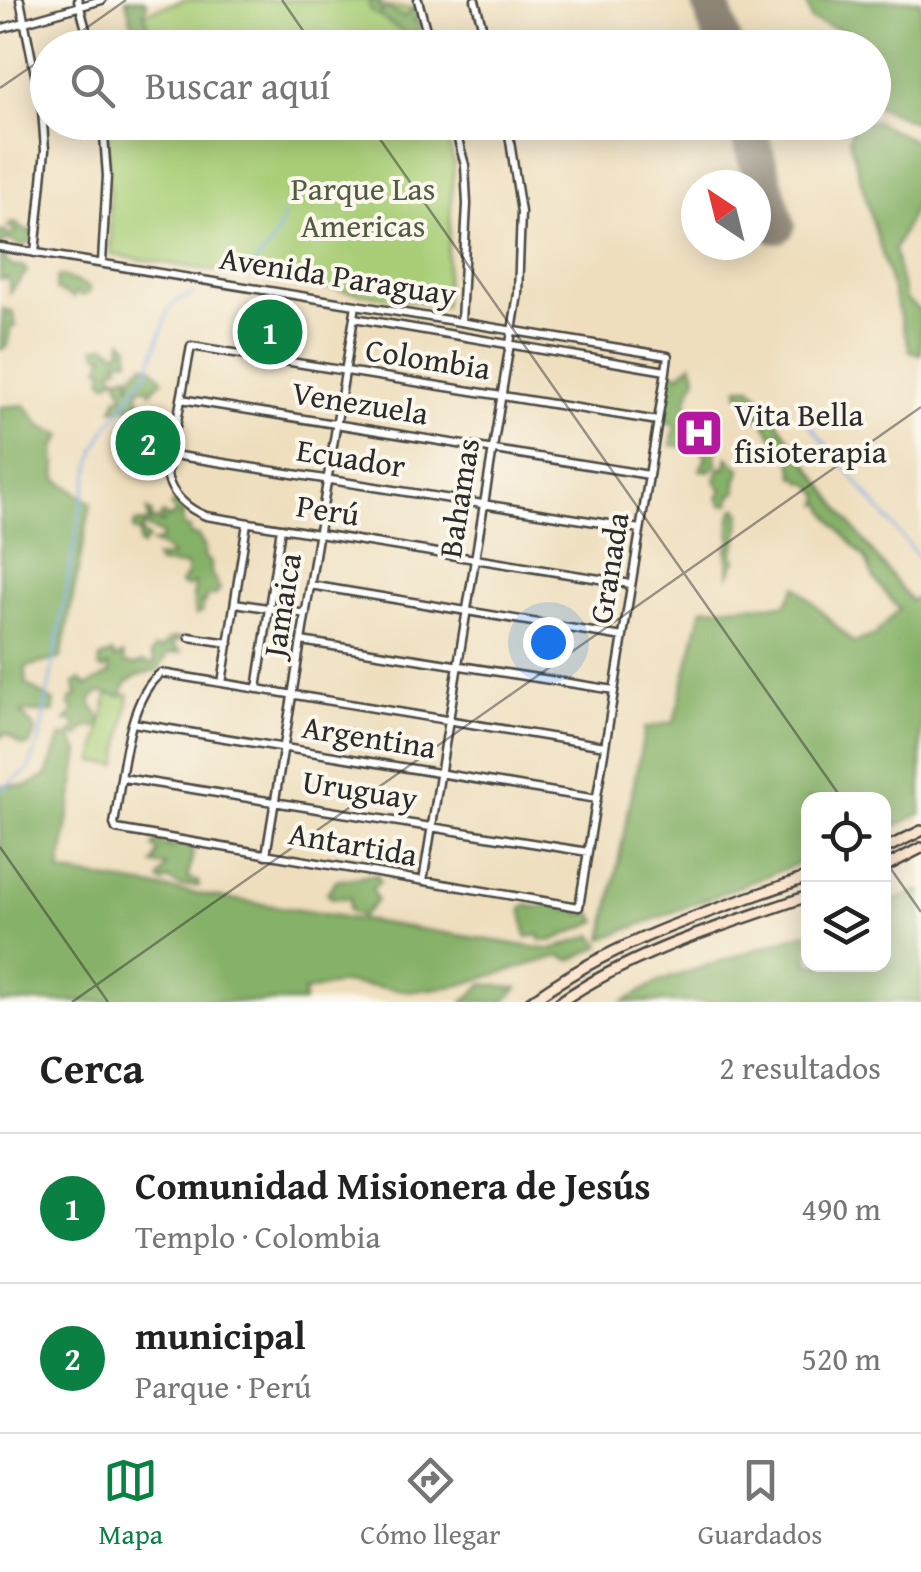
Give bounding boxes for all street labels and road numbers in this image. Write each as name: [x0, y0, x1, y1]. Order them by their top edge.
street label: Avenida Paraguay: [216, 234, 460, 317]
street label: Colombia: [362, 325, 494, 392]
street label: Venezuela: [288, 369, 432, 436]
street label: Ecuador: [293, 426, 409, 489]
street label: Bahamas: [426, 435, 491, 561]
street label: Perú: [293, 481, 363, 538]
street label: Granada: [577, 509, 640, 627]
street label: Jamaica: [249, 550, 313, 664]
street label: Argentina: [299, 703, 439, 770]
street label: Uruguay: [299, 757, 421, 822]
street label: Antartida: [285, 809, 421, 878]

